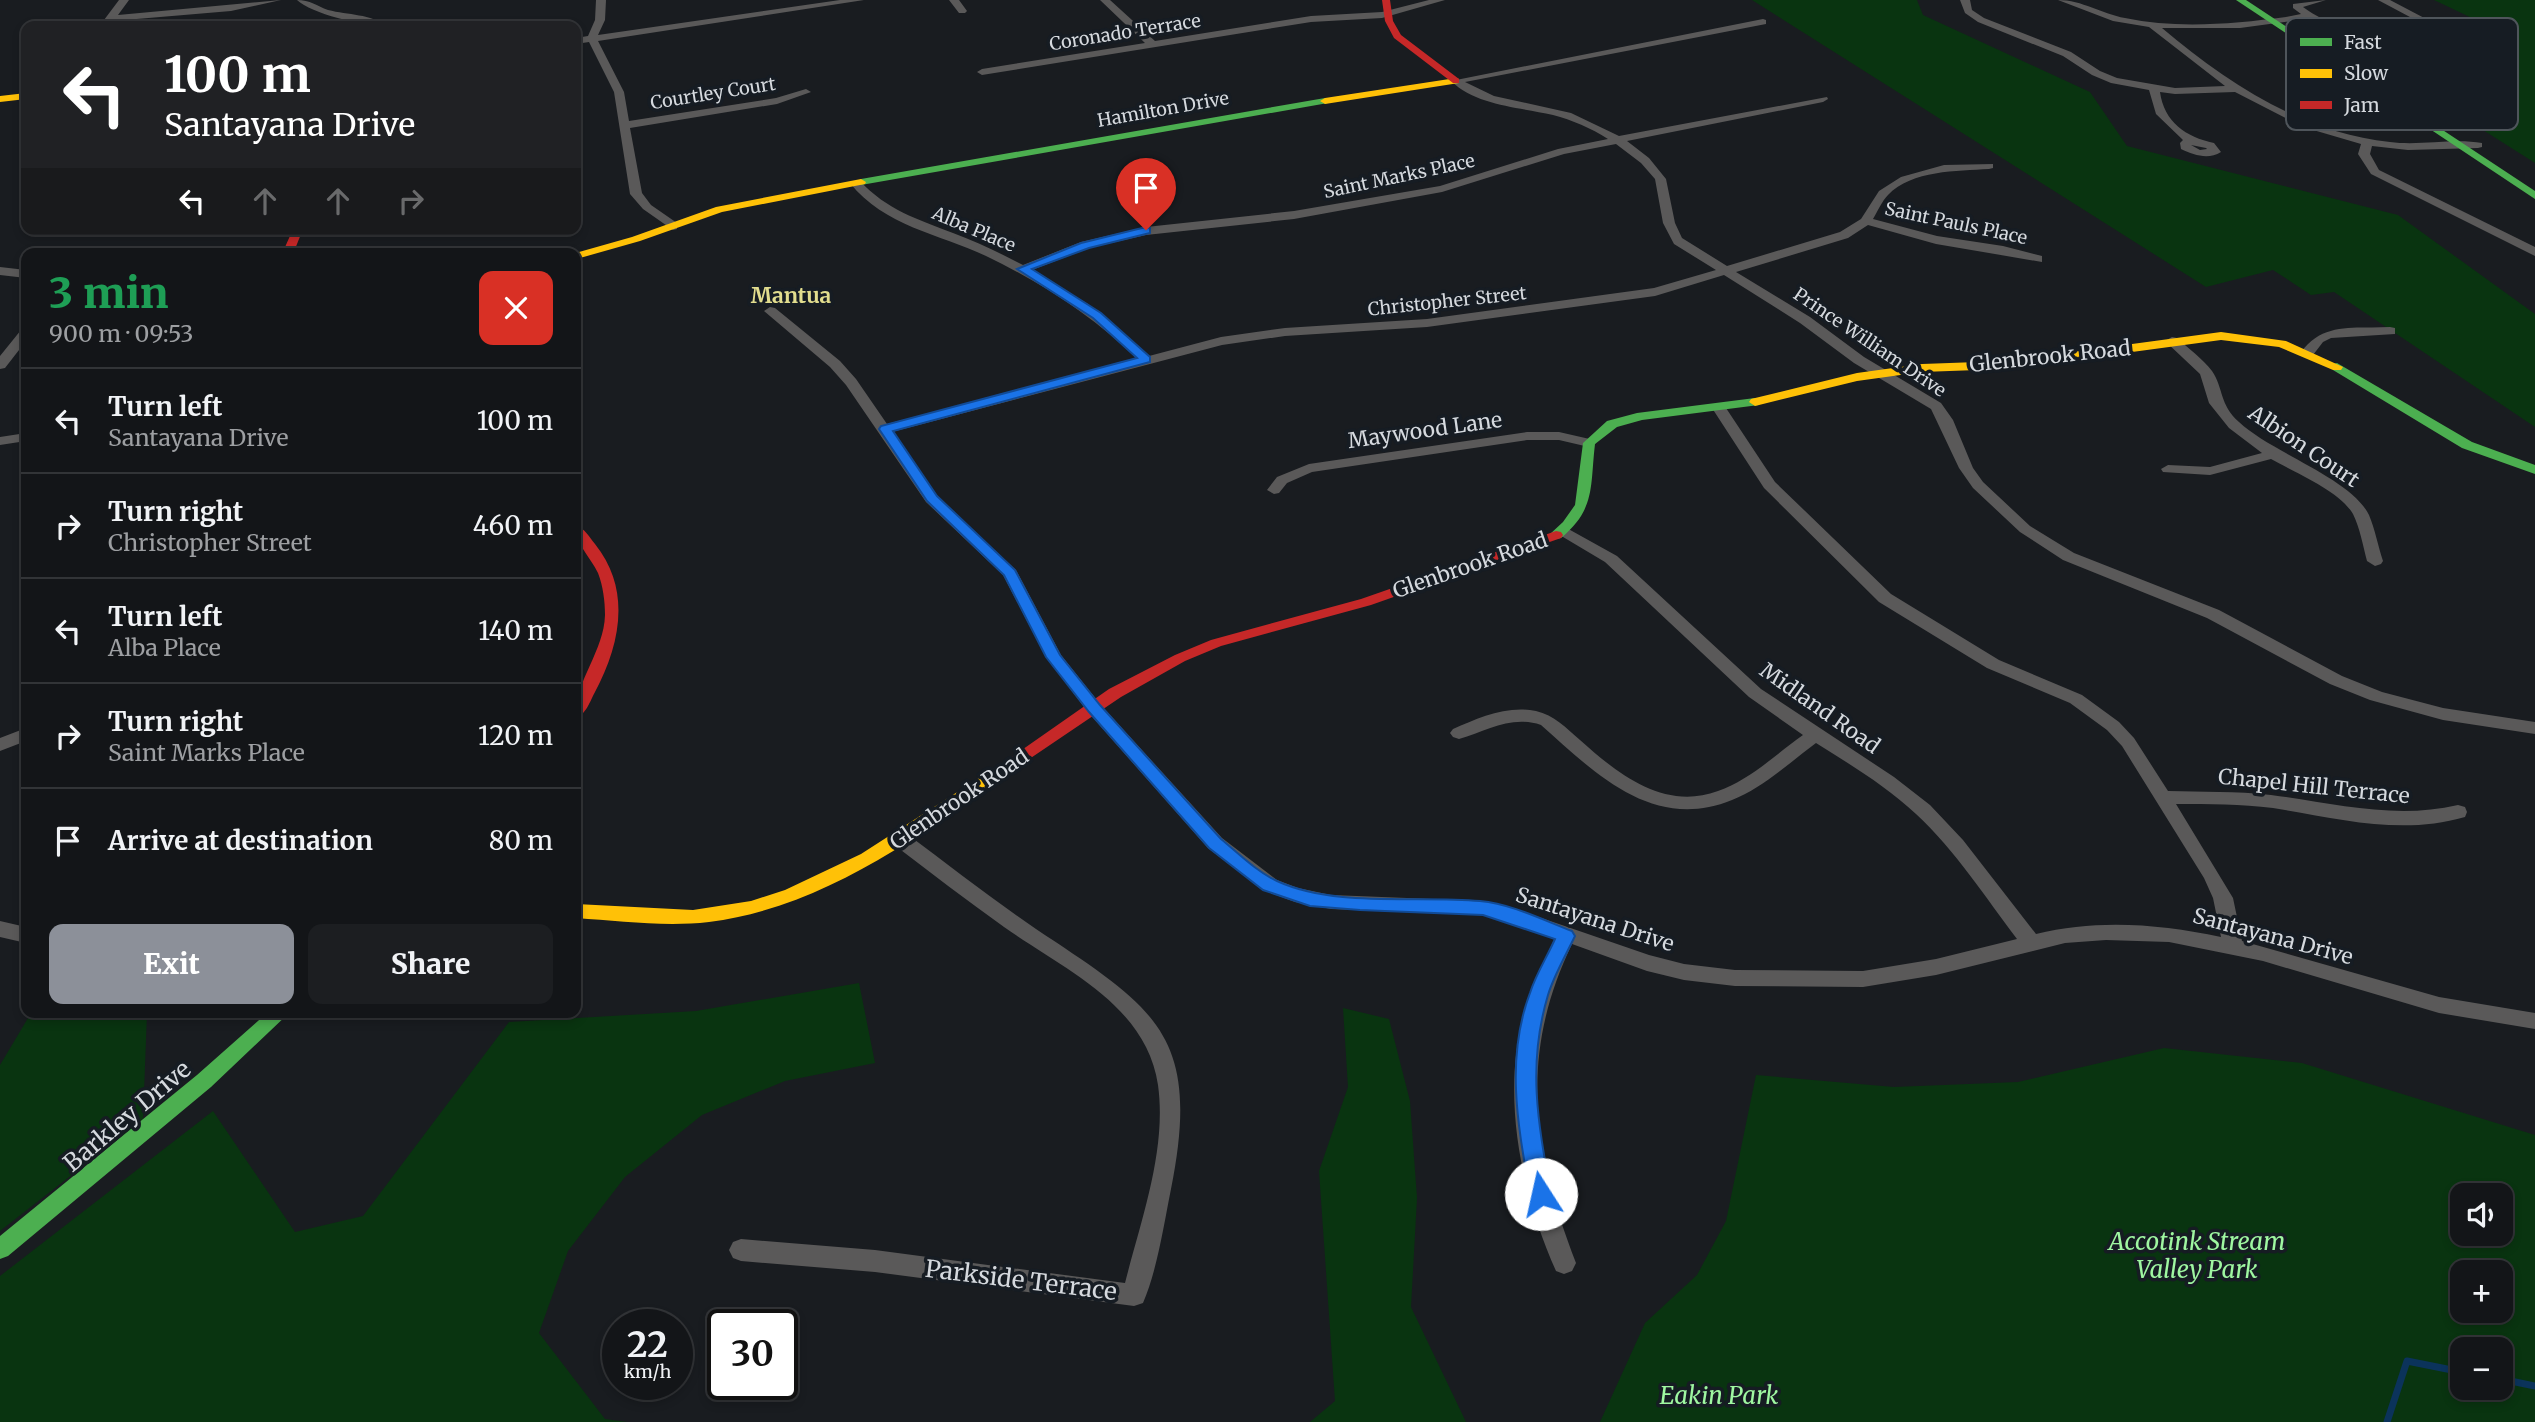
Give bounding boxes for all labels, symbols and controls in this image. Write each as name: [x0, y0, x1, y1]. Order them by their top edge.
street label: Coronado Terrace: [1048, 9, 1202, 55]
legend: [2286, 18, 2518, 130]
text: Fast: [2344, 30, 2382, 54]
text: 100 m: [164, 44, 311, 105]
icon: left: [49, 49, 140, 140]
text: Slow: [2344, 61, 2389, 85]
street label: Courtley Court: [649, 72, 777, 114]
street label: Hamilton Drive: [1095, 86, 1231, 132]
text: Jam: [2343, 93, 2380, 117]
text: Santayana Drive: [164, 105, 415, 145]
street label: Saint Marks Place: [1321, 149, 1477, 203]
pin: [1116, 158, 1176, 230]
icon: arrive: [1127, 169, 1165, 207]
icon: left: [173, 182, 211, 220]
icon: ahead: [246, 182, 284, 220]
icon: ahead: [319, 182, 357, 220]
icon: right: [392, 182, 430, 220]
street label: Saint Pauls Place: [1883, 197, 2029, 249]
street label: Alba Place: [928, 201, 1019, 257]
text: 3 min: [49, 267, 169, 319]
button: close: [479, 271, 553, 345]
street label: Christopher Street: [1367, 281, 1527, 321]
district label: Mantua: [751, 282, 832, 309]
street label: Prince William Drive: [1789, 282, 1951, 402]
text: 900 m · 09:53: [49, 319, 193, 348]
street label: Glenbrook Road: [1968, 334, 2132, 378]
text: Turn left: [108, 390, 222, 423]
street label: Albion Court: [2243, 398, 2365, 493]
icon: left: [49, 402, 87, 440]
text: 100 m: [477, 404, 553, 437]
street label: Maywood Lane: [1346, 406, 1504, 454]
text: Santayana Drive: [108, 423, 289, 452]
text: Turn right: [108, 495, 243, 528]
icon: right: [49, 507, 87, 545]
text: 460 m: [473, 509, 553, 542]
street label: Glenbrook Road: [1389, 526, 1551, 604]
text: Christopher Street: [108, 528, 312, 557]
text: Turn left: [108, 600, 222, 633]
icon: left: [49, 612, 87, 650]
text: 140 m: [478, 614, 553, 647]
text: Alba Place: [108, 633, 221, 662]
street label: Midland Road: [1755, 657, 1886, 760]
text: Turn right: [108, 705, 243, 738]
icon: right: [49, 717, 87, 755]
text: 120 m: [478, 719, 553, 752]
text: Saint Marks Place: [108, 738, 305, 767]
street label: Glenbrook Road: [884, 742, 1034, 855]
street label: Chapel Hill Terrace: [2217, 763, 2411, 809]
icon: arrive: [49, 822, 87, 860]
text: Arrive at destination: [108, 824, 373, 857]
text: 80 m: [489, 824, 553, 857]
street label: Santayana Drive: [1512, 881, 1678, 957]
street label: Santayana Drive: [2190, 902, 2356, 970]
button: Exit: [49, 924, 294, 1004]
button: Share: [308, 924, 553, 1004]
street label: Barkley Drive: [57, 1054, 197, 1178]
position arrow: [1504, 1157, 1578, 1231]
map controls: [2450, 1183, 2513, 1400]
button: sound: [2450, 1183, 2513, 1246]
park label: Accotink Stream Valley Park: [2107, 1226, 2285, 1285]
street label: Parkside Terrace: [923, 1253, 1119, 1307]
button: +: [2450, 1260, 2513, 1323]
speed limit sign: 30: [707, 1309, 798, 1400]
text: 22: [627, 1323, 668, 1367]
button: −: [2450, 1337, 2513, 1400]
text: km/h: [624, 1360, 671, 1383]
park label: Eakin Park: [1660, 1380, 1778, 1411]

